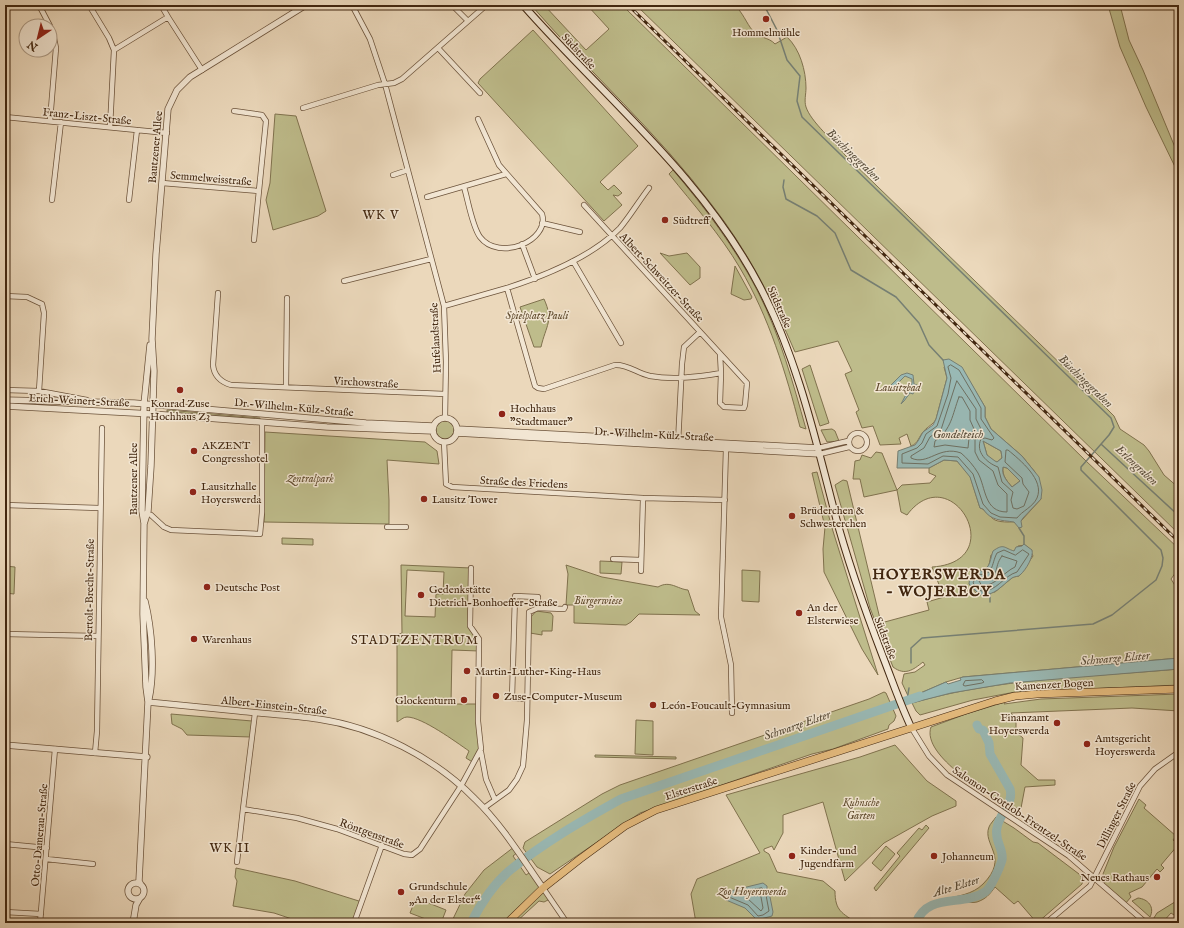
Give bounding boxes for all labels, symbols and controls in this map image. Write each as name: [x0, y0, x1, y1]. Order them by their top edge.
marker: Hommelmühle: [761, 14, 771, 24]
north arrow: [18, 18, 58, 58]
place label: Hommelmühle: [732, 26, 800, 40]
street label: Südstraße: [558, 31, 599, 73]
text: N: [25, 37, 42, 54]
street label: Franz-Liszt-Straße: [42, 105, 132, 129]
street label: Bautzener Allee: [146, 110, 166, 184]
water label: Büschingsgraben: [822, 126, 884, 186]
street label: Semmelweisstraße: [170, 168, 252, 190]
district label: WK V: [362, 207, 400, 224]
place label: Südtreff: [673, 214, 711, 228]
marker: Südtreff: [660, 215, 670, 225]
street label: Albert-Schweitzer-Straße: [615, 229, 706, 325]
street label: Südstraße: [764, 284, 795, 331]
street label: Hufelandstraße: [427, 302, 445, 374]
park label: Spielplatz Pauli: [506, 309, 569, 323]
water label: Büschingsgraben: [1054, 352, 1116, 412]
street label: Virchowstraße: [332, 374, 399, 392]
park label: Lausitzbad: [874, 381, 922, 395]
marker: Konrad Zuse Hochhaus Z3: [175, 385, 185, 395]
street label: Erich-Weinert-Straße: [28, 391, 130, 411]
street label: Dr.-Wilhelm-Külz-Straße: [234, 396, 354, 420]
place label: Konrad Zuse Hochhaus Z3: [150, 397, 210, 424]
place label: Hochhaus "Stadtmauer": [510, 402, 573, 429]
marker: Hochhaus "Stadtmauer": [497, 409, 507, 419]
street label: Dr.-Wilhelm-Külz-Straße: [594, 425, 714, 445]
water label: Gondelteich: [933, 427, 983, 442]
place label: AKZENT Congresshotel: [201, 439, 268, 466]
water label: Erlengraben: [1111, 441, 1161, 490]
street label: Bautzener Allee: [127, 443, 141, 515]
marker: AKZENT Congresshotel: [189, 446, 199, 456]
park label: Zentralpark: [285, 472, 334, 487]
street label: Straße des Friedens: [480, 474, 568, 492]
place label: Lausitzhalle Hoyerswerda: [201, 480, 261, 507]
marker: Lausitzhalle Hoyerswerda: [188, 487, 198, 497]
place label: Lausitz Tower: [432, 493, 497, 507]
marker: Lausitz Tower: [419, 494, 429, 504]
place label: Brüderchen & Schwesterchen: [800, 504, 867, 531]
marker: Brüderchen & Schwesterchen: [787, 511, 797, 521]
street label: Bertolt-Brecht-Straße: [82, 539, 98, 641]
district label: HOYERSWERDA - WOJERECY: [872, 565, 1006, 601]
place label: Deutsche Post: [215, 581, 280, 595]
marker: Deutsche Post: [202, 582, 212, 592]
place label: Gedenkstätte Dietrich-Bonhoeffer-Straße: [429, 583, 558, 610]
marker: Gedenkstätte Dietrich-Bonhoeffer-Straße: [416, 590, 426, 600]
park label: Bürgerwiese: [574, 594, 622, 609]
place label: An der Elsterwiese: [806, 601, 858, 628]
marker: An der Elsterwiese: [794, 608, 804, 618]
street label: Südstraße: [871, 615, 900, 662]
district label: STADTZENTRUM: [351, 632, 479, 649]
place label: Warenhaus: [202, 633, 252, 647]
marker: Warenhaus: [189, 634, 199, 644]
water label: Schwarze Elster: [1080, 648, 1151, 669]
place label: Martin-Luther-King-Haus: [475, 665, 601, 679]
marker: Martin-Luther-King-Haus: [462, 666, 472, 676]
street label: Kamenzer Bogen: [1014, 676, 1094, 694]
place label: Zuse-Computer-Museum: [504, 690, 623, 704]
marker: Zuse-Computer-Museum: [491, 691, 501, 701]
street label: Albert-Einstein-Straße: [219, 693, 327, 719]
place label: Glockenturm: [395, 694, 456, 708]
marker: Glockenturm: [459, 695, 469, 705]
place label: León-Foucault-Gymnasium: [661, 699, 791, 713]
marker: León-Foucault-Gymnasium: [648, 700, 658, 710]
water label: Schwarze Elster: [762, 707, 833, 744]
place label: Finanzamt Hoyerswerda: [989, 711, 1049, 738]
marker: Finanzamt Hoyerswerda: [1052, 718, 1062, 728]
place label: Amtsgericht Hoyerswerda: [1094, 732, 1155, 759]
marker: Amtsgericht Hoyerswerda: [1082, 739, 1092, 749]
street label: Salomon-Gottlob-Frentzel-Straße: [949, 763, 1089, 864]
street label: Elsterstraße: [663, 774, 719, 804]
street label: Dillinger Straße: [1094, 780, 1140, 851]
street label: Otto-Damerau-Straße: [29, 783, 51, 887]
park label: Kuhnsche Gärten: [842, 796, 880, 823]
street label: Röntgenstraße: [337, 816, 406, 852]
district label: WK II: [210, 840, 250, 857]
place label: Kinder- und Jugendfarm: [798, 844, 857, 871]
place label: Johanneum: [940, 850, 994, 864]
marker: Kinder- und Jugendfarm: [787, 851, 797, 861]
marker: Johanneum: [929, 851, 939, 861]
place label: Neues Rathaus: [1081, 871, 1149, 885]
water label: Alte Elster: [929, 872, 982, 901]
marker: Neues Rathaus: [1152, 872, 1162, 882]
place label: Grundschule „An der Elster“: [409, 880, 481, 907]
park label: Zoo Hoyerswerda: [716, 885, 787, 900]
marker: Grundschule „An der Elster“: [396, 887, 406, 897]

